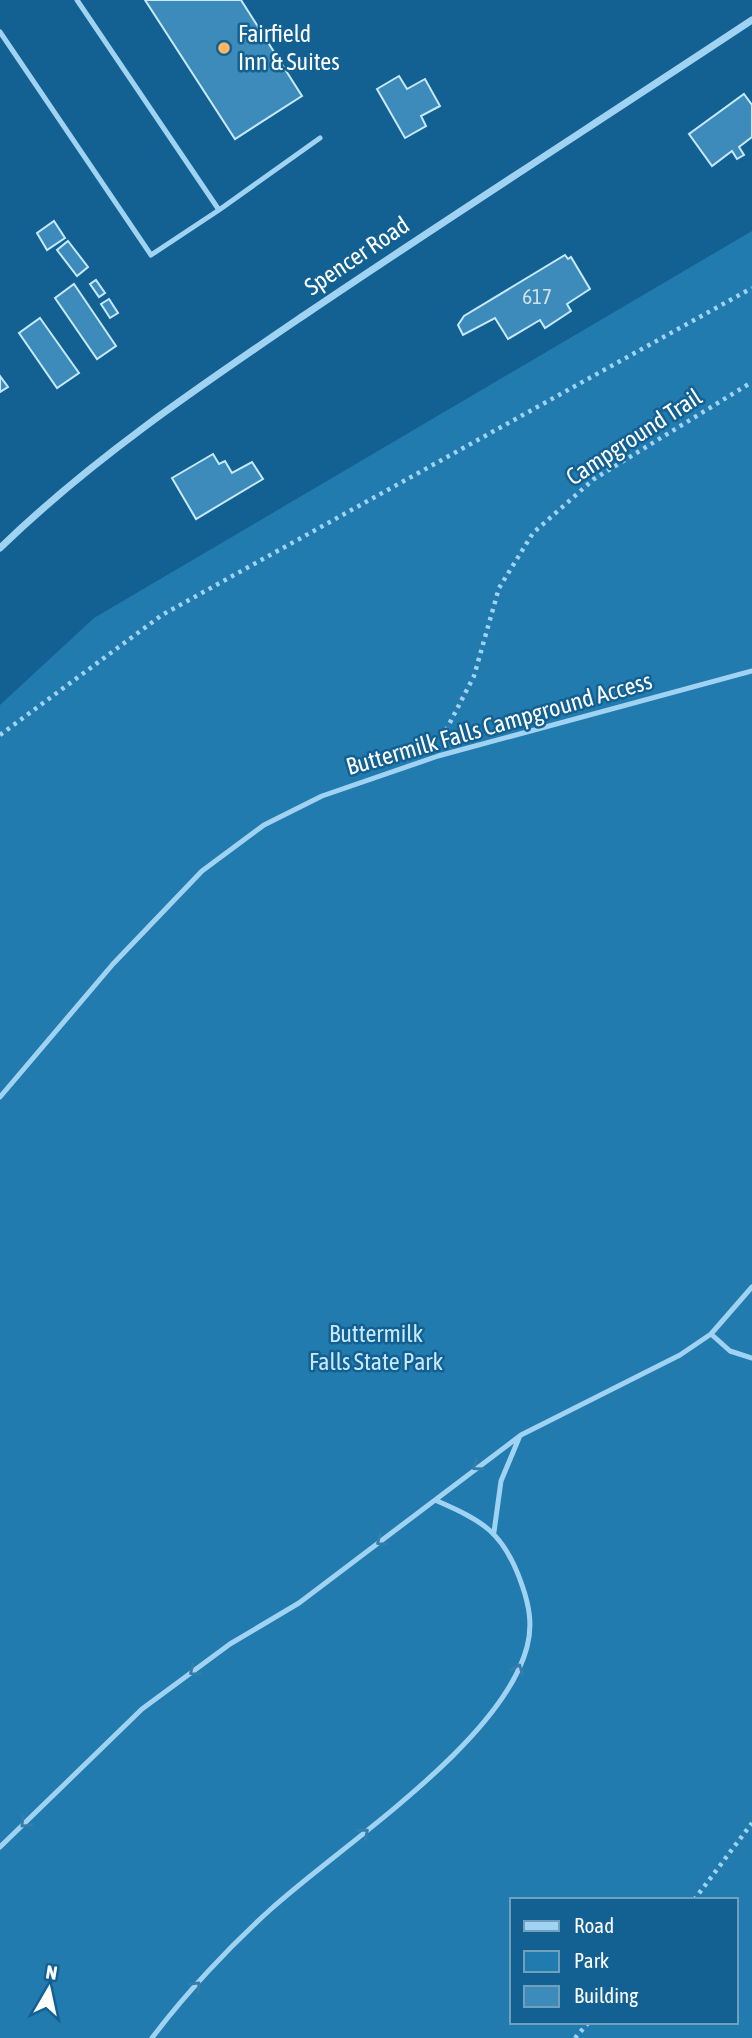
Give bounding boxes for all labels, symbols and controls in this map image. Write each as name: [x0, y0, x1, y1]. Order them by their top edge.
place label: Fairfield Inn & Suites: [238, 20, 340, 75]
marker: Fairfield Inn & Suites: [216, 40, 232, 56]
street label: Spencer Road: [299, 211, 414, 300]
house number: 617: [522, 284, 552, 308]
street label: Campground Trail: [561, 382, 707, 490]
street label: Buttermilk Falls Campground Access: [343, 667, 655, 780]
park label: Buttermilk Falls State Park: [309, 1320, 443, 1375]
one-way arrow: [472, 1458, 485, 1470]
one-way arrow: [376, 1533, 388, 1545]
one-way arrow: [189, 1662, 202, 1675]
one-way arrow: [510, 1663, 524, 1676]
one-way arrow: [21, 1814, 34, 1827]
one-way arrow: [356, 1829, 369, 1841]
legend: [510, 1898, 738, 2024]
text: Road: [574, 1913, 614, 1937]
text: Park: [574, 1948, 609, 1972]
north arrow: [14, 1954, 84, 2024]
text: N: [44, 1960, 59, 1984]
one-way arrow: [188, 1981, 201, 1994]
text: Building: [574, 1983, 638, 2007]

